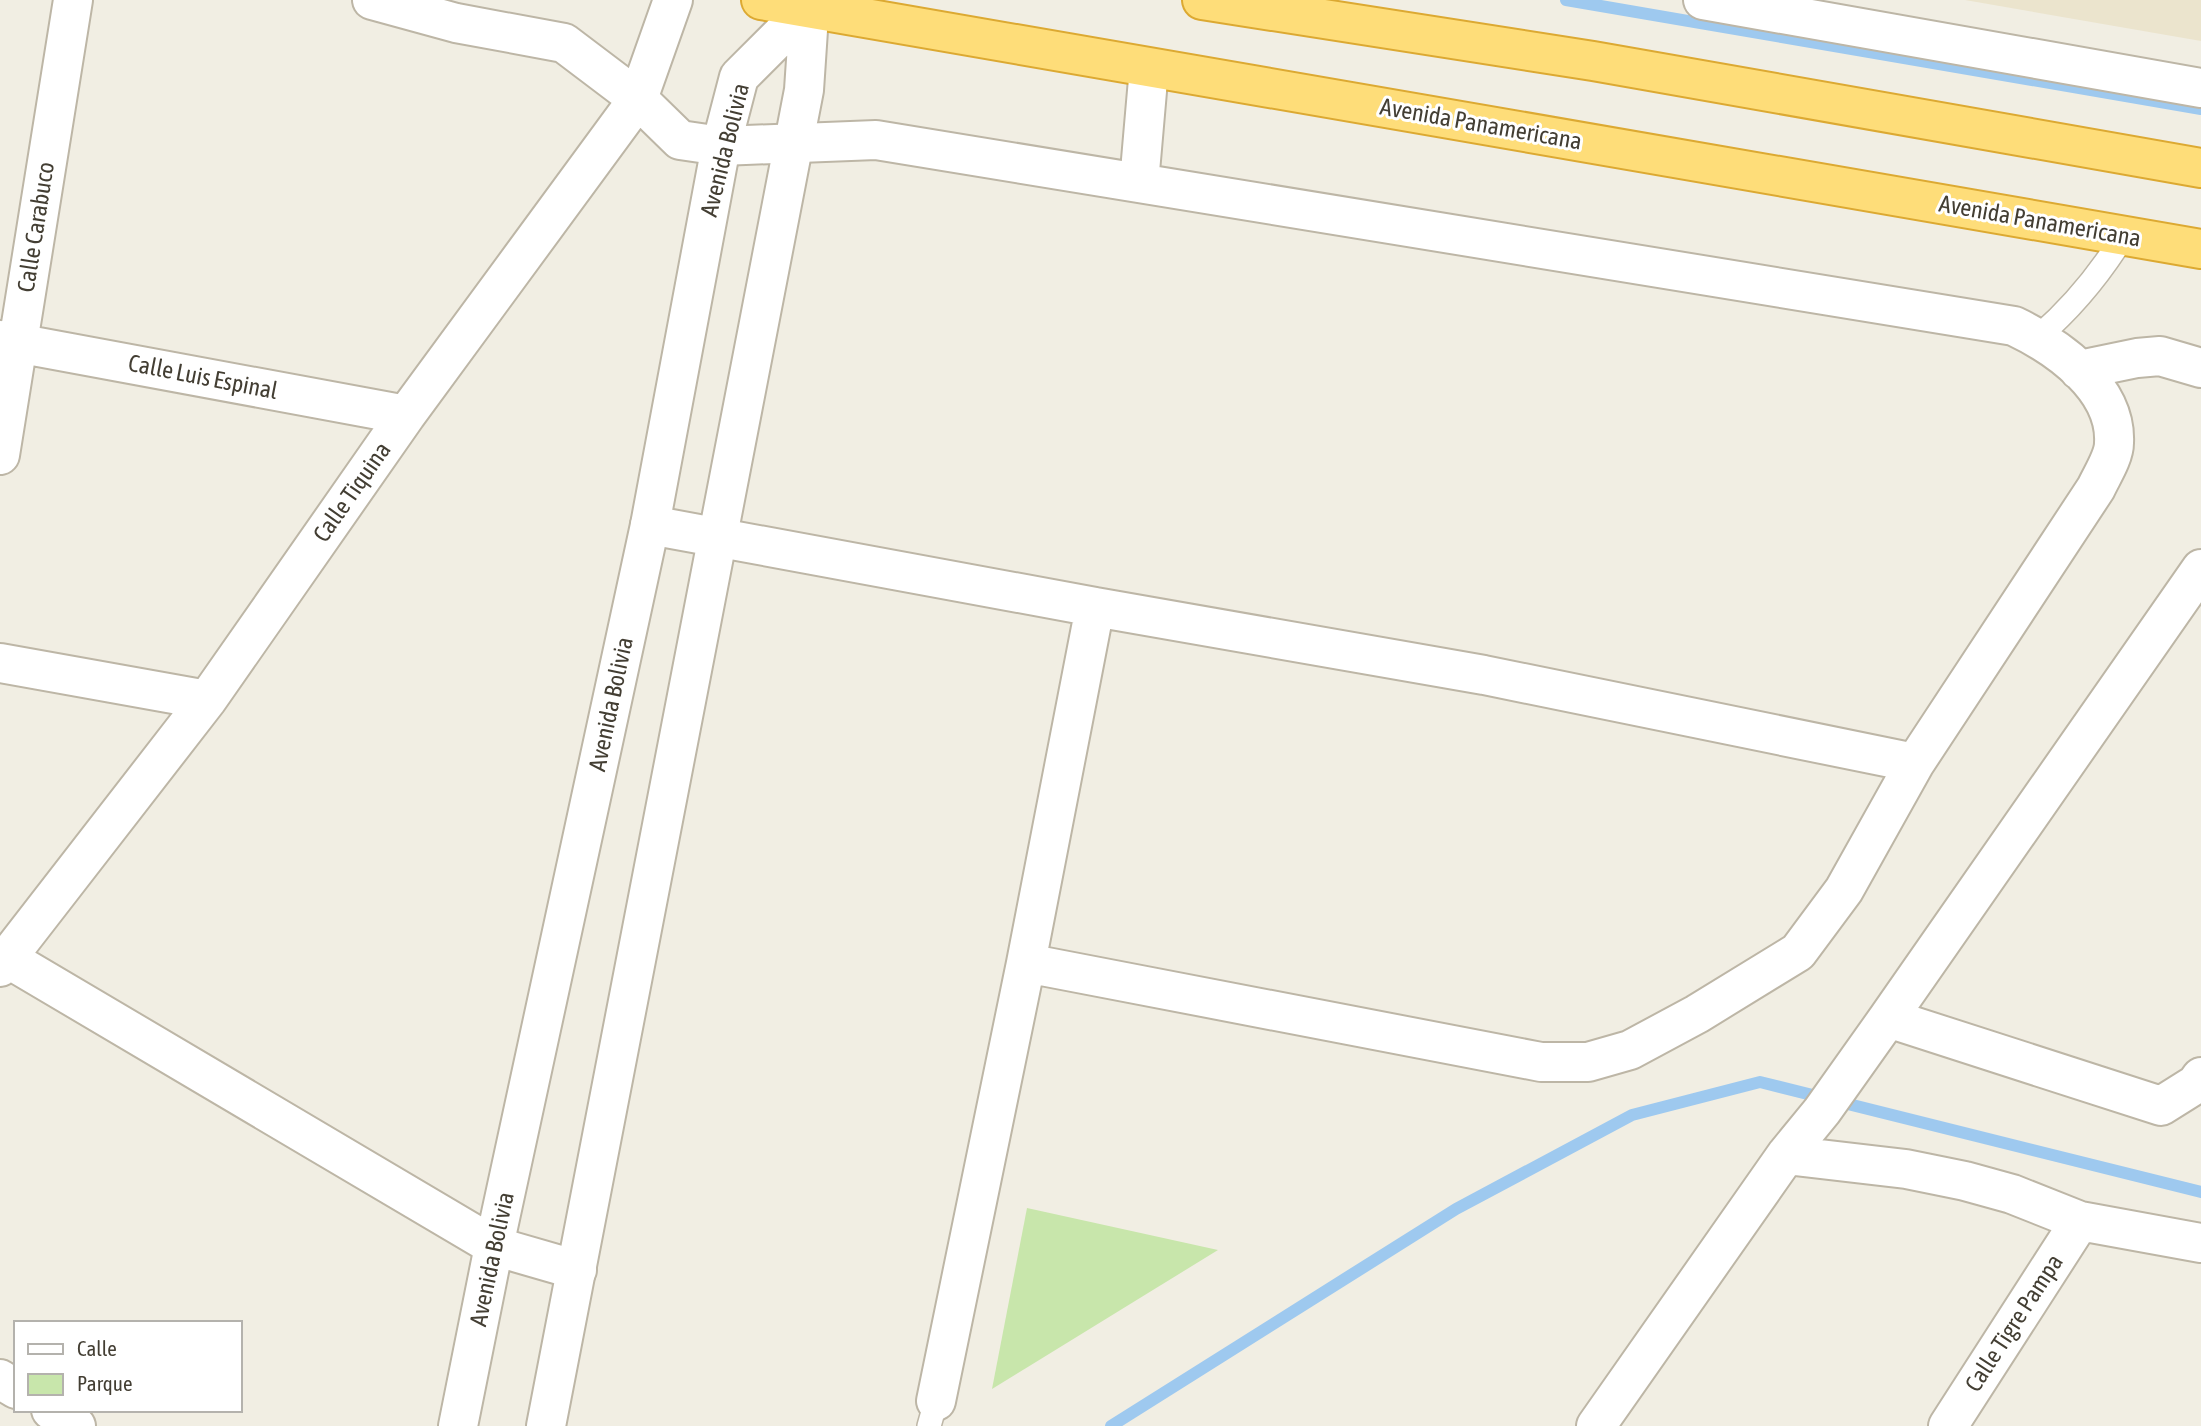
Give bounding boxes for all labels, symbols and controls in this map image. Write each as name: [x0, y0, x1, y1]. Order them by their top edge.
street label: Avenida Bolivia: [695, 80, 754, 219]
street label: Avenida Panamericana: [1378, 92, 1584, 155]
street label: Calle Carabuco: [12, 160, 59, 294]
street label: Avenida Panamericana: [1937, 189, 2143, 252]
street label: Calle Luis Espinal: [126, 349, 281, 404]
street label: Calle Tiquina: [307, 437, 396, 547]
street label: Avenida Bolivia: [583, 634, 638, 773]
street label: Avenida Bolivia: [464, 1189, 519, 1328]
street label: Calle Tigre Pampa: [1959, 1249, 2068, 1396]
legend: [14, 1321, 242, 1412]
text: Calle: [77, 1336, 117, 1360]
text: Parque: [77, 1371, 132, 1395]

